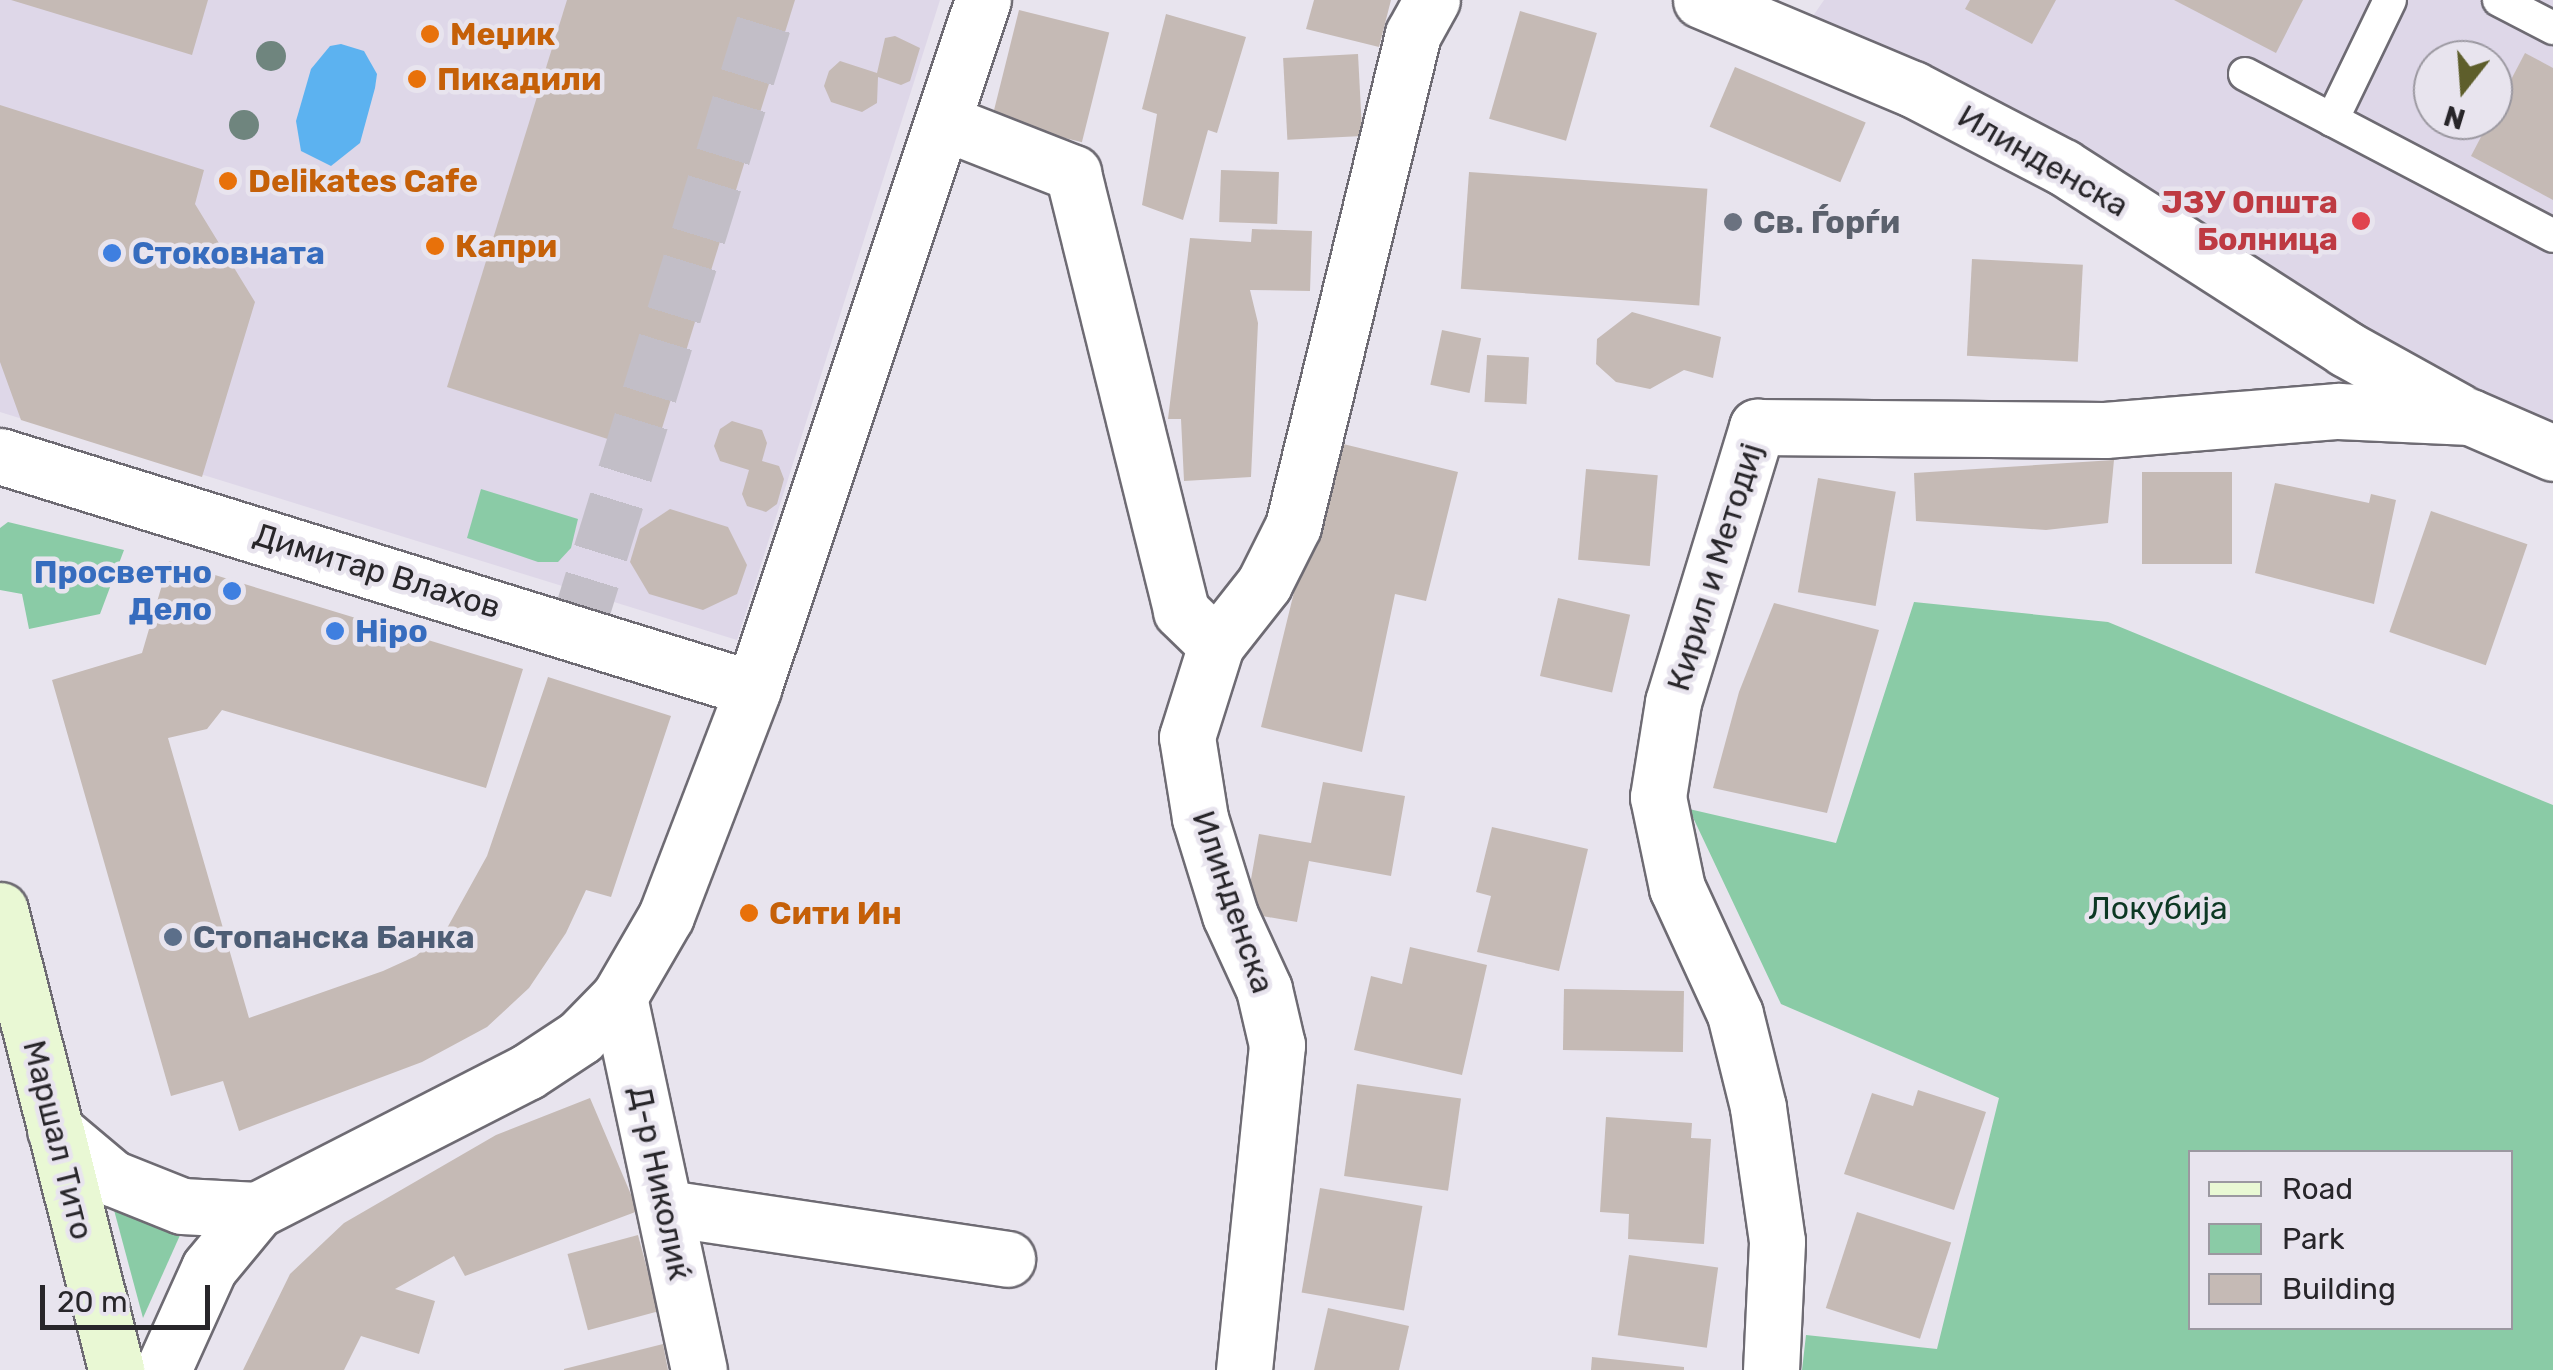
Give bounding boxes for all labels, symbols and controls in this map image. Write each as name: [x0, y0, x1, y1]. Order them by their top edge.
place label: Меџик: [450, 15, 555, 53]
marker: Меџик: [419, 23, 441, 45]
north arrow: [2413, 40, 2513, 140]
place label: Пикадили: [437, 60, 601, 98]
marker: Пикадили: [406, 68, 428, 90]
street label: Илинденска: [1951, 97, 2135, 225]
text: N: [2440, 99, 2469, 136]
place label: Delikates Cafe: [248, 162, 478, 200]
marker: Delikates Cafe: [217, 170, 239, 192]
place label: ЈЗУ Општа Болница: [2162, 184, 2338, 259]
place label: Св. Ѓорѓи: [1753, 203, 1900, 241]
marker: ЈЗУ Општа Болница: [2348, 208, 2374, 234]
marker: Св. Ѓорѓи: [1722, 211, 1744, 233]
place label: Капри: [455, 227, 557, 265]
place label: Стоковната: [132, 234, 325, 272]
marker: Капри: [424, 235, 446, 257]
marker: Стоковната: [101, 242, 123, 264]
street label: Кирил и Методиј: [1659, 438, 1771, 696]
street label: Димитар Влахов: [249, 515, 505, 627]
place label: Просветно Дело: [34, 554, 212, 629]
marker: Просветно Дело: [221, 580, 243, 602]
place label: Hipo: [355, 612, 428, 650]
marker: Hipo: [324, 620, 346, 642]
street label: Илинденска: [1184, 806, 1282, 998]
park label: Локубија: [2088, 889, 2228, 927]
place label: Сити Ин: [769, 894, 902, 932]
marker: Сити Ин: [738, 902, 760, 924]
place label: Стопанска Банка: [193, 918, 475, 956]
marker: Стопанска Банка: [162, 926, 184, 948]
street label: Маршал Тито: [15, 1036, 101, 1244]
street label: Д-р Николиќ: [621, 1083, 699, 1283]
legend: [2188, 1150, 2513, 1330]
text: Road: [2282, 1171, 2353, 1207]
text: Park: [2282, 1221, 2344, 1257]
scale bar: [45, 1265, 215, 1327]
text: Building: [2282, 1271, 2396, 1307]
text: 20 m: [57, 1284, 128, 1320]

